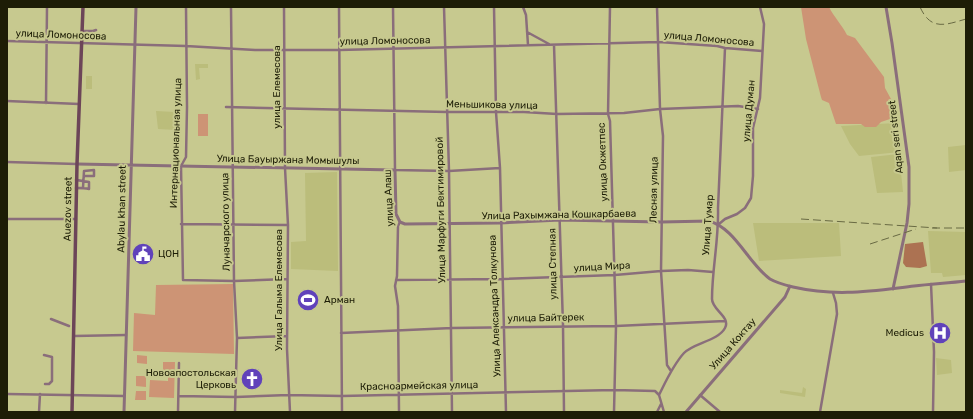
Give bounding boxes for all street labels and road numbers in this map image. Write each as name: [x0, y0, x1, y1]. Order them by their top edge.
street label: улица Ломоносова: [15, 27, 107, 43]
street label: улица Ломоносова: [663, 29, 755, 49]
street label: улица Ломоносова: [340, 34, 430, 48]
street label: улица Елемесова: [271, 45, 283, 129]
street label: Интернациональная улица: [168, 78, 184, 208]
street label: улица Думан: [740, 79, 758, 143]
street label: Меньшикова улица: [446, 98, 538, 112]
street label: Aqan seri street: [886, 100, 906, 174]
street label: улица Окжетпес: [596, 122, 610, 202]
street label: Улица Марфуги Бектимировой: [434, 137, 448, 283]
street label: Улица Бауыржана Момышулы: [217, 153, 359, 167]
street label: Лесная улица: [647, 157, 661, 223]
street label: Abylau khan street: [115, 165, 129, 253]
street label: улица Алаш: [382, 169, 396, 227]
street label: Луначарского улица: [219, 173, 233, 271]
street label: Auezov street: [61, 177, 75, 241]
street label: Улица Тумар: [700, 194, 716, 256]
street label: Улица Рахымжана Кошкарбаева: [482, 208, 636, 222]
street label: улица Степная: [546, 228, 560, 300]
street label: Улица Галыма Елемесова: [273, 229, 285, 351]
street label: Улица Александра Толкунова: [487, 235, 503, 377]
street label: улица Мира: [573, 260, 631, 274]
street label: улица Байтерек: [507, 311, 585, 325]
street label: Улица Коктау: [707, 315, 759, 372]
street label: Красноармейская улица: [360, 379, 478, 393]

